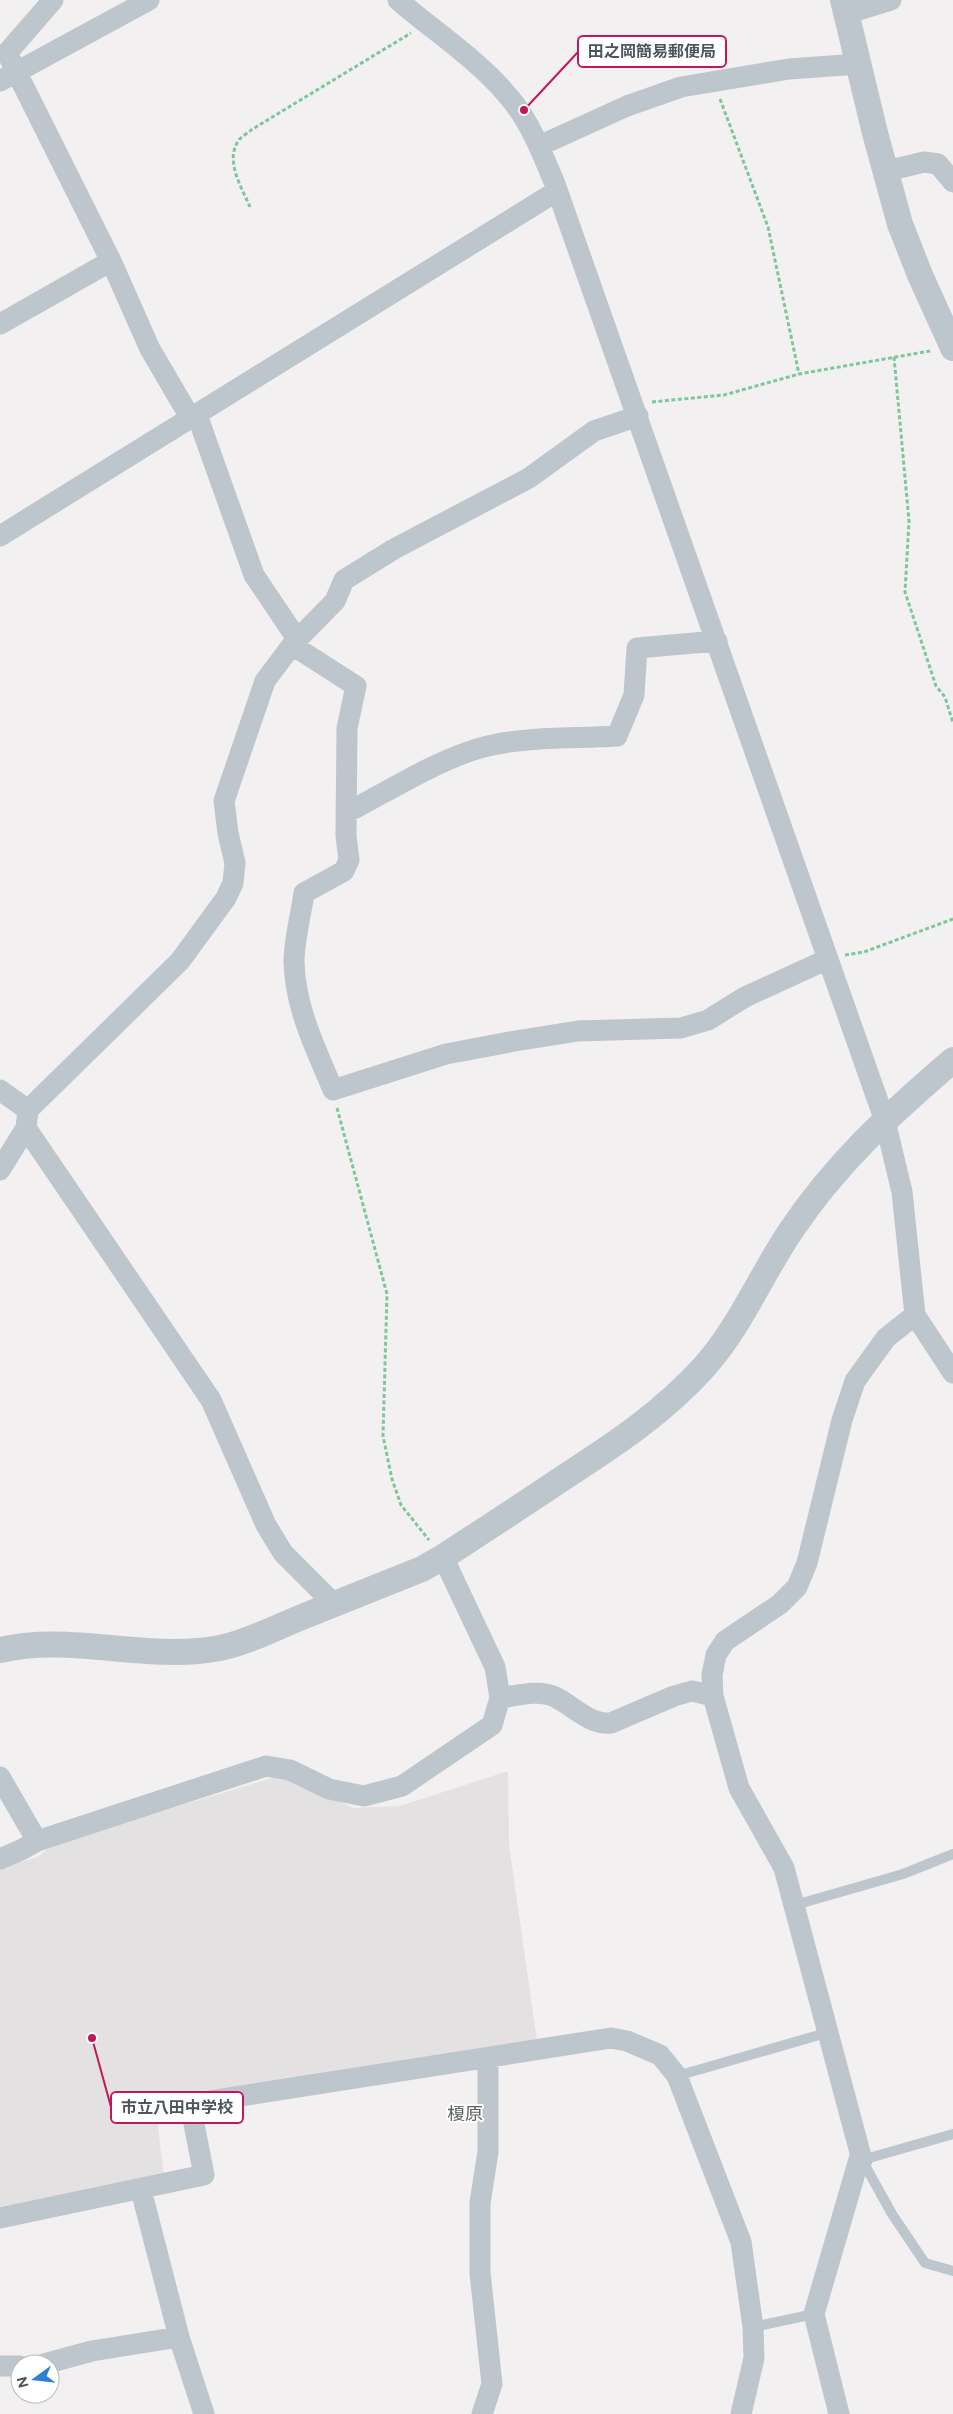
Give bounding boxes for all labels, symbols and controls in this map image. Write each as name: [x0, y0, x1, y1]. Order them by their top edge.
callout: 田之岡簡易郵便局: [578, 36, 726, 67]
text: 田之岡簡易郵便局: [588, 42, 716, 61]
callout: 市立八田中学校: [111, 2092, 243, 2123]
text: 市立八田中学校: [121, 2098, 233, 2117]
district label: 榎原: [447, 2103, 483, 2125]
north arrow: [10, 2354, 60, 2404]
text: N: [13, 2375, 33, 2390]

